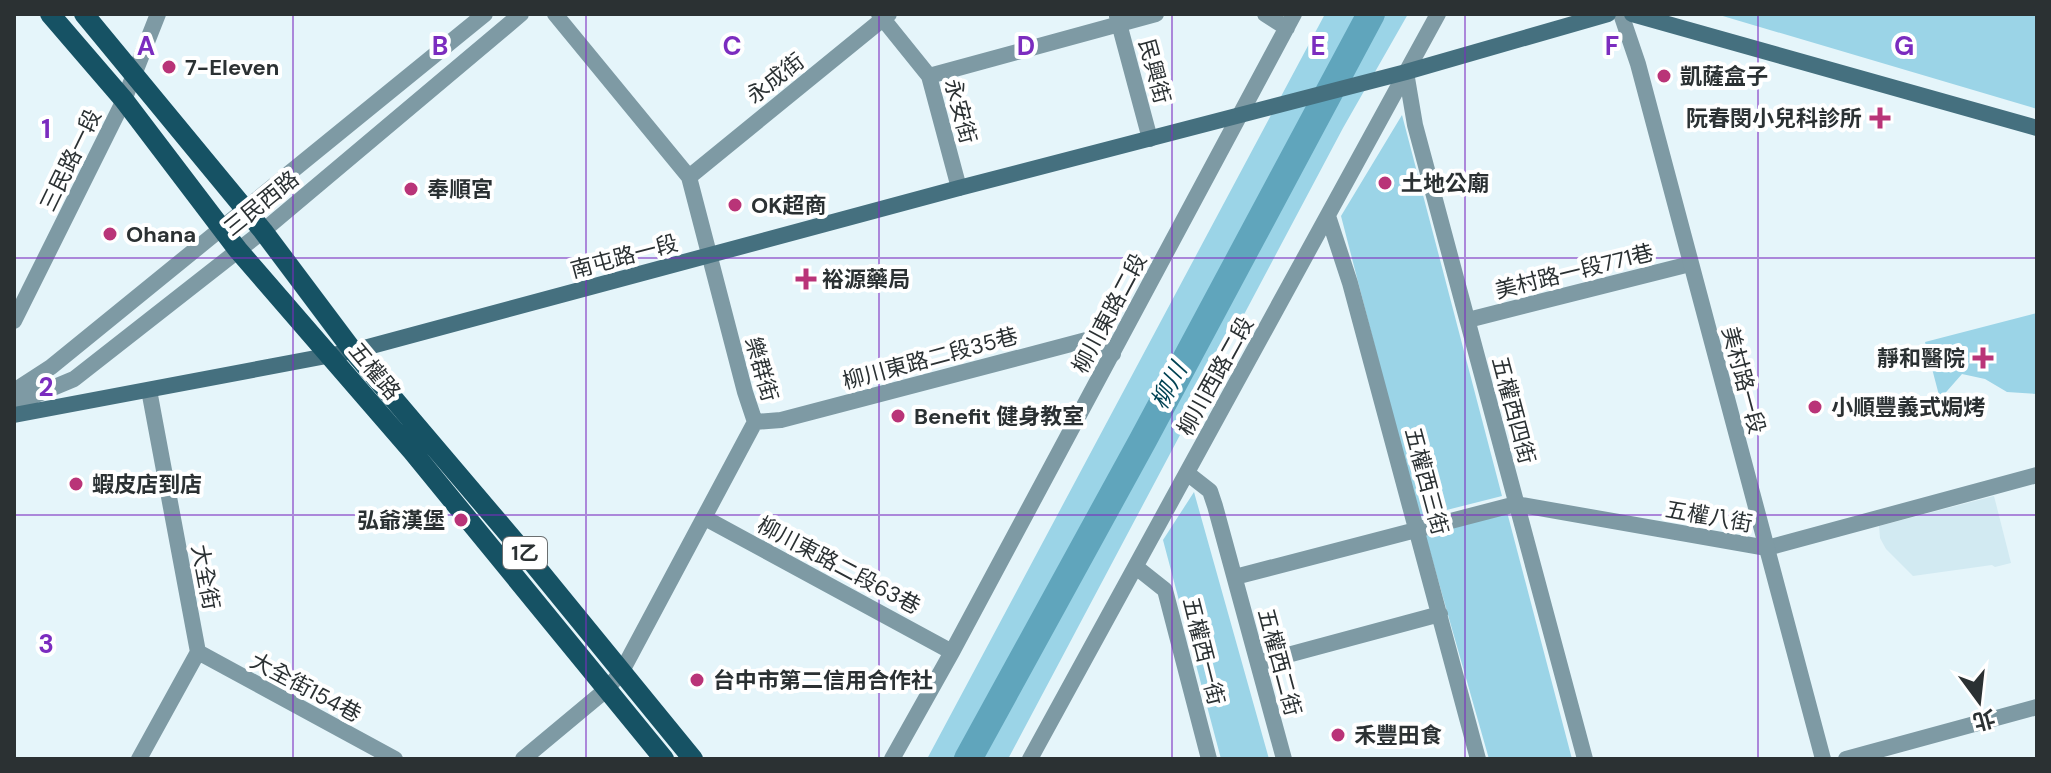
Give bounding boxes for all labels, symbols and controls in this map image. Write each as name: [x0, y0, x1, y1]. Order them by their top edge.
text: A: [137, 29, 155, 63]
text: B: [432, 29, 448, 63]
text: C: [722, 29, 742, 63]
text: D: [1017, 29, 1035, 63]
text: E: [1310, 29, 1326, 63]
text: F: [1605, 29, 1619, 63]
text: G: [1894, 29, 1914, 63]
street label: 民興街: [1132, 35, 1177, 107]
street label: 永成街: [740, 47, 810, 110]
place label: 7-Eleven: [185, 53, 279, 82]
marker: 7-Eleven: [160, 58, 178, 76]
place label: 凱薩盒子: [1680, 62, 1768, 91]
marker: 凱薩盒子: [1655, 67, 1673, 85]
street label: 永安街: [938, 75, 983, 147]
street label: 三民路一段: [33, 104, 108, 216]
place label: 阮春閔小兒科診所: [1686, 104, 1862, 133]
marker: 阮春閔小兒科診所: [1869, 107, 1891, 129]
text: 1: [41, 112, 51, 146]
street label: 三民西路: [218, 164, 305, 242]
place label: 土地公廟: [1401, 169, 1489, 198]
marker: 土地公廟: [1376, 174, 1394, 192]
place label: 奉順宮: [427, 175, 493, 204]
marker: 奉順宮: [402, 180, 420, 198]
place label: OK超商: [751, 191, 827, 220]
marker: OK超商: [726, 196, 744, 214]
place label: Ohana: [126, 220, 196, 249]
marker: Ohana: [101, 225, 119, 243]
street label: 南屯路一段: [567, 228, 681, 285]
street label: 美村路一段771巷: [1492, 238, 1656, 305]
street label: 柳川東路二段: [1066, 248, 1153, 378]
place label: 裕源藥局: [822, 265, 910, 294]
marker: 裕源藥局: [797, 270, 815, 288]
street label: 柳川西路二段: [1171, 312, 1259, 440]
street label: 柳川東路二段35巷: [839, 321, 1021, 396]
street label: 美村路一段: [1715, 323, 1772, 437]
street label: 樂群街: [738, 333, 785, 405]
street label: 五權路: [342, 337, 407, 406]
place label: 靜和醫院: [1877, 344, 1965, 373]
marker: 靜和醫院: [1972, 347, 1994, 369]
street label: 五權西四街: [1485, 353, 1542, 467]
water label: 柳川: [1145, 358, 1193, 414]
text: 2: [38, 370, 54, 404]
place label: 小順豐義式焗烤: [1831, 393, 1985, 422]
marker: 小順豐義式焗烤: [1806, 398, 1824, 416]
place label: Benefit 健身教室: [914, 402, 1084, 431]
marker: Benefit 健身教室: [889, 407, 907, 425]
street label: 五權西三街: [1398, 424, 1455, 538]
place label: 蝦皮店到店: [92, 470, 202, 499]
marker: 蝦皮店到店: [67, 475, 85, 493]
street label: 五權八街: [1663, 495, 1755, 538]
place label: 弘爺漢堡: [357, 506, 445, 535]
street label: 柳川東路二段63巷: [752, 510, 925, 621]
marker: 弘爺漢堡: [452, 511, 470, 529]
road number: 1乙: [503, 537, 547, 569]
street label: 大全街: [185, 542, 226, 612]
street label: 五權西一街: [1176, 594, 1231, 708]
street label: 五權西二街: [1251, 605, 1308, 719]
text: 3: [38, 627, 54, 661]
street label: 大全街154巷: [245, 646, 366, 729]
north arrow: [1939, 661, 2019, 741]
place label: 台中市第二信用合作社: [713, 666, 933, 695]
marker: 台中市第二信用合作社: [688, 671, 706, 689]
text: 北: [1970, 703, 1998, 737]
place label: 禾豐田食: [1354, 721, 1442, 750]
marker: 禾豐田食: [1329, 726, 1347, 744]

